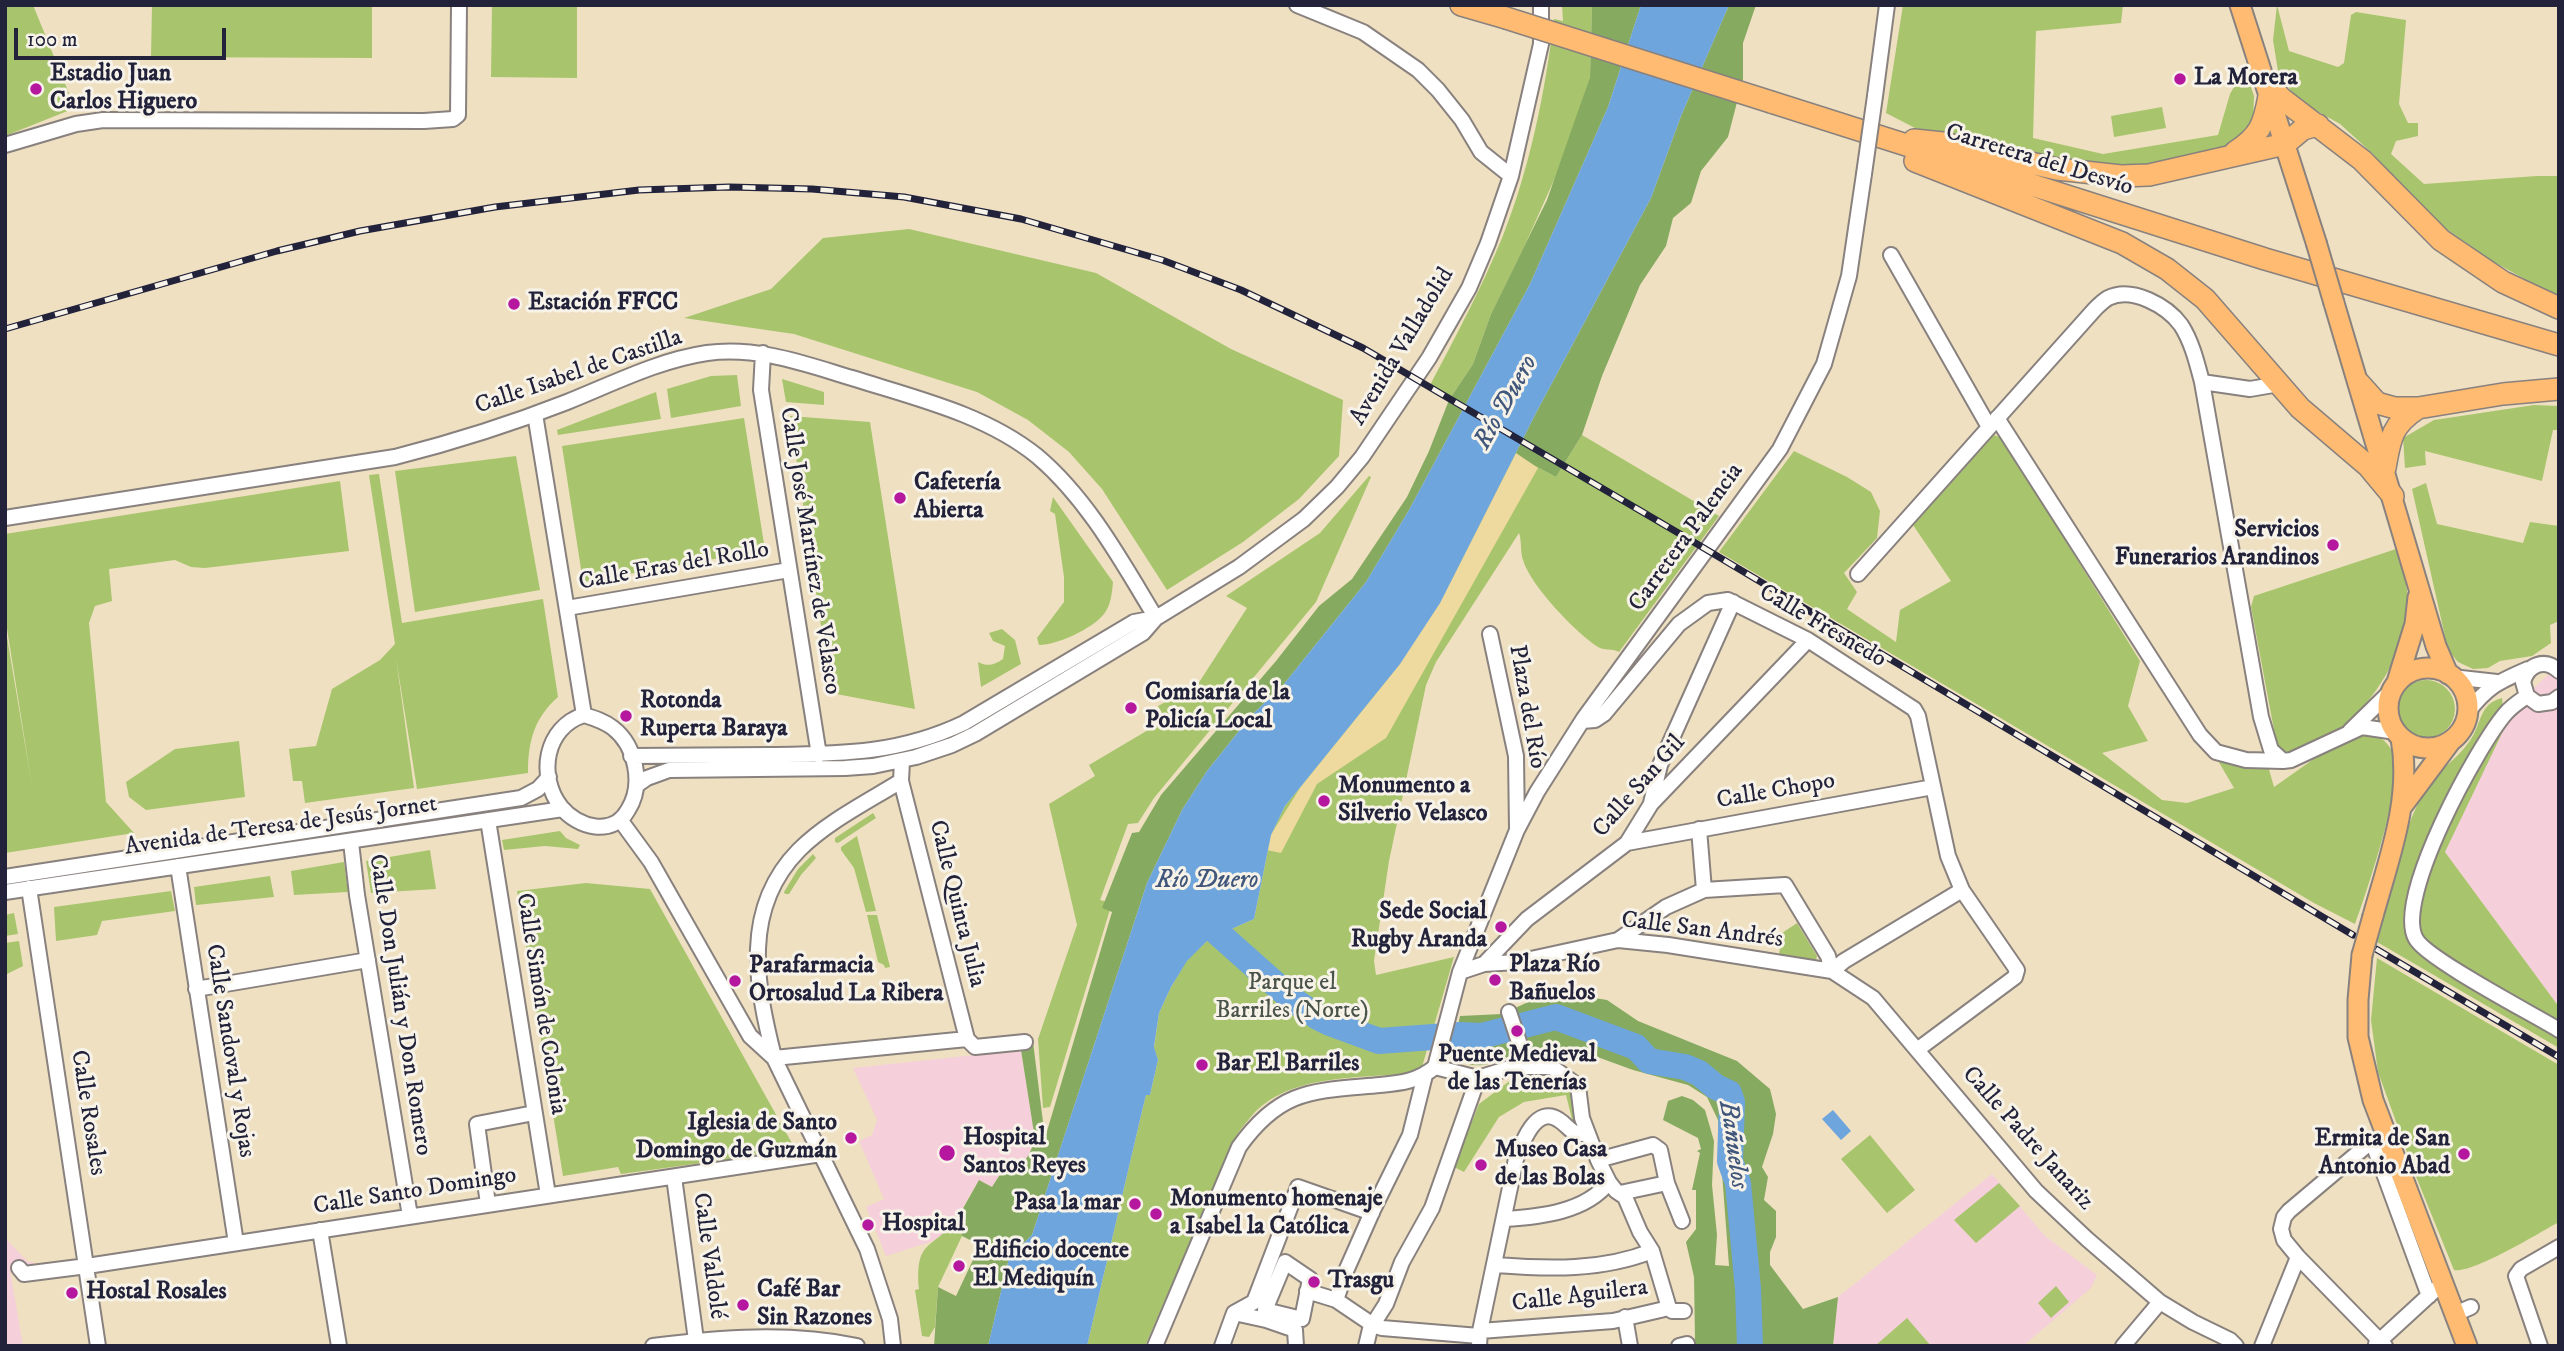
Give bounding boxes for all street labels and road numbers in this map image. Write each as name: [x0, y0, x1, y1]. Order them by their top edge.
street label: Carretera del Desvío: [1942, 119, 2136, 203]
street label: Avenida Valladolid: [1345, 263, 1461, 431]
street label: Calle Isabel de Castilla: [472, 324, 686, 422]
street label: Calle José Martínez de Velasco: [772, 405, 846, 697]
street label: Carretera Palencia: [1624, 458, 1750, 618]
street label: Calle Eras del Rollo: [577, 536, 771, 598]
street label: Calle Fresnedo: [1753, 579, 1891, 675]
street label: Plaza del Río: [1501, 643, 1551, 771]
street label: Calle San Gil: [1588, 730, 1692, 844]
street label: Calle Chopo: [1715, 767, 1837, 817]
street label: Avenida de Teresa de Jesús Jornet: [123, 791, 439, 863]
street label: Calle Quinta Julia: [921, 818, 991, 990]
street label: Calle Don Julián y Don Romero: [361, 852, 437, 1158]
street label: Calle Simón de Colonia: [508, 891, 572, 1117]
street label: Calle San Andrés: [1620, 907, 1784, 955]
street label: Calle Sandoval y Rojas: [198, 942, 260, 1160]
street label: Calle Rosales: [63, 1048, 111, 1178]
street label: Calle Padre Janariz: [1955, 1061, 2099, 1217]
street label: Calle Santo Domingo: [312, 1162, 518, 1222]
street label: Calle Valdolé: [685, 1191, 731, 1321]
street label: Calle Aguilera: [1511, 1274, 1649, 1320]

